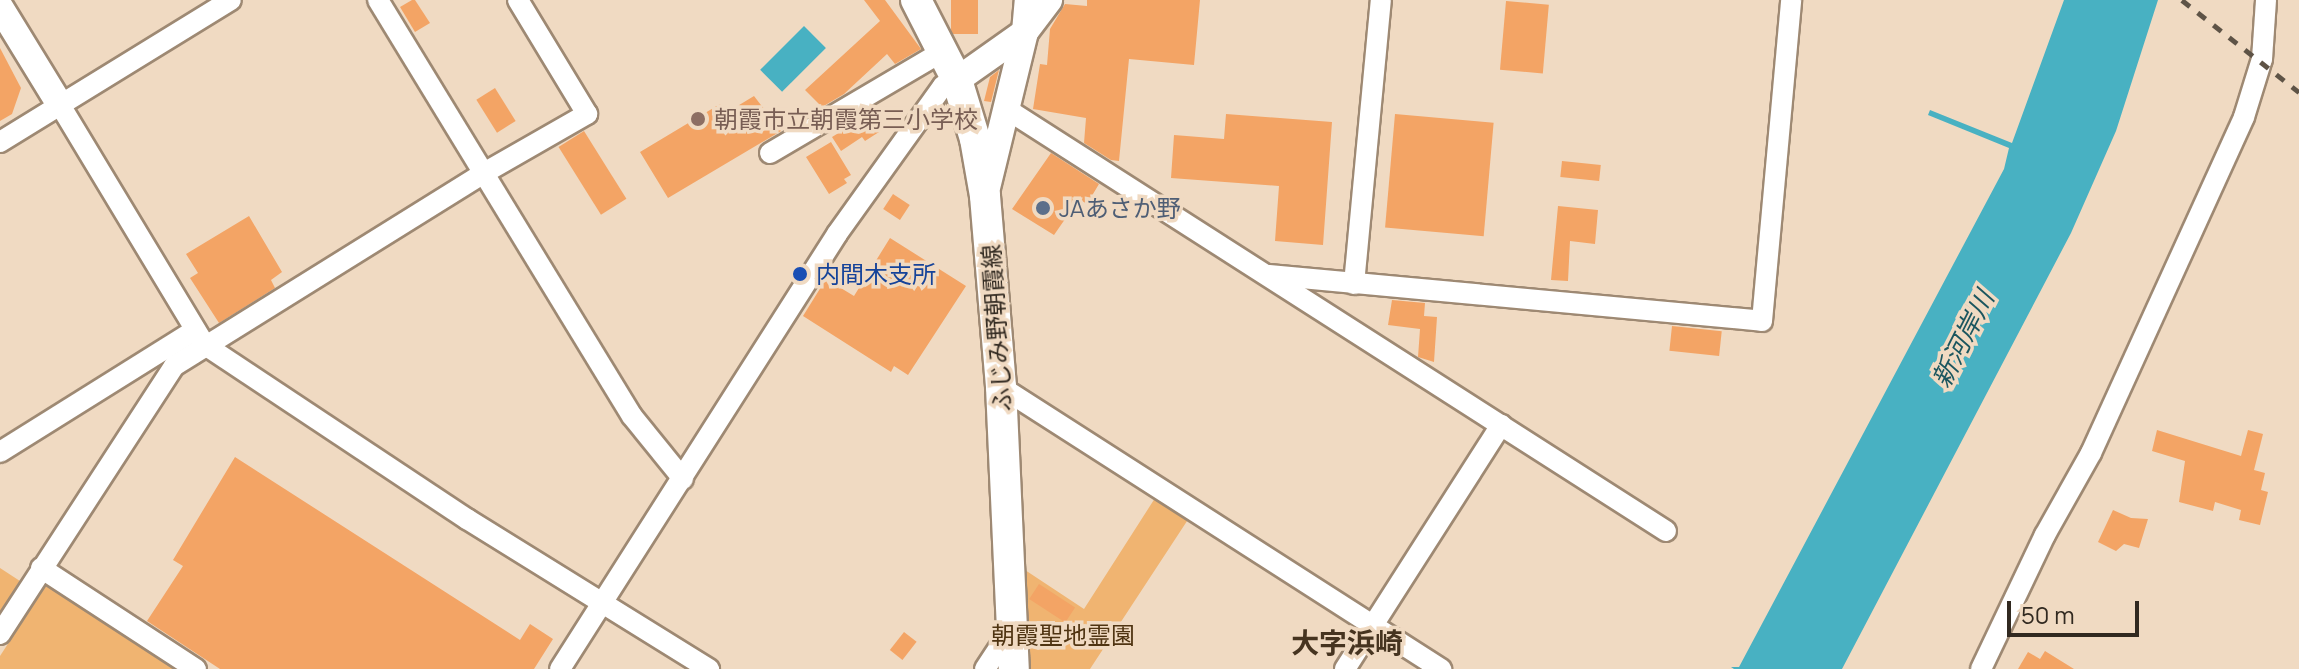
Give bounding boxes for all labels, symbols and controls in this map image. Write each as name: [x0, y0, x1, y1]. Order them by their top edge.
place label: 朝霞市立朝霞第三小学校: [714, 105, 978, 133]
marker: 朝霞市立朝霞第三小学校: [689, 110, 707, 128]
place label: JAあさか野: [1059, 194, 1181, 222]
marker: JAあさか野: [1034, 199, 1052, 217]
street label: ふじみ野朝霞線: [976, 243, 1016, 413]
place label: 内間木支所: [816, 260, 936, 288]
marker: 内間木支所: [791, 265, 809, 283]
water label: 新河岸川: [1925, 286, 2001, 392]
scale bar: [2011, 585, 2143, 635]
text: 50 m: [2021, 598, 2075, 631]
park label: 朝霞聖地霊園: [991, 621, 1135, 649]
district label: 大字浜崎: [1291, 625, 1403, 659]

